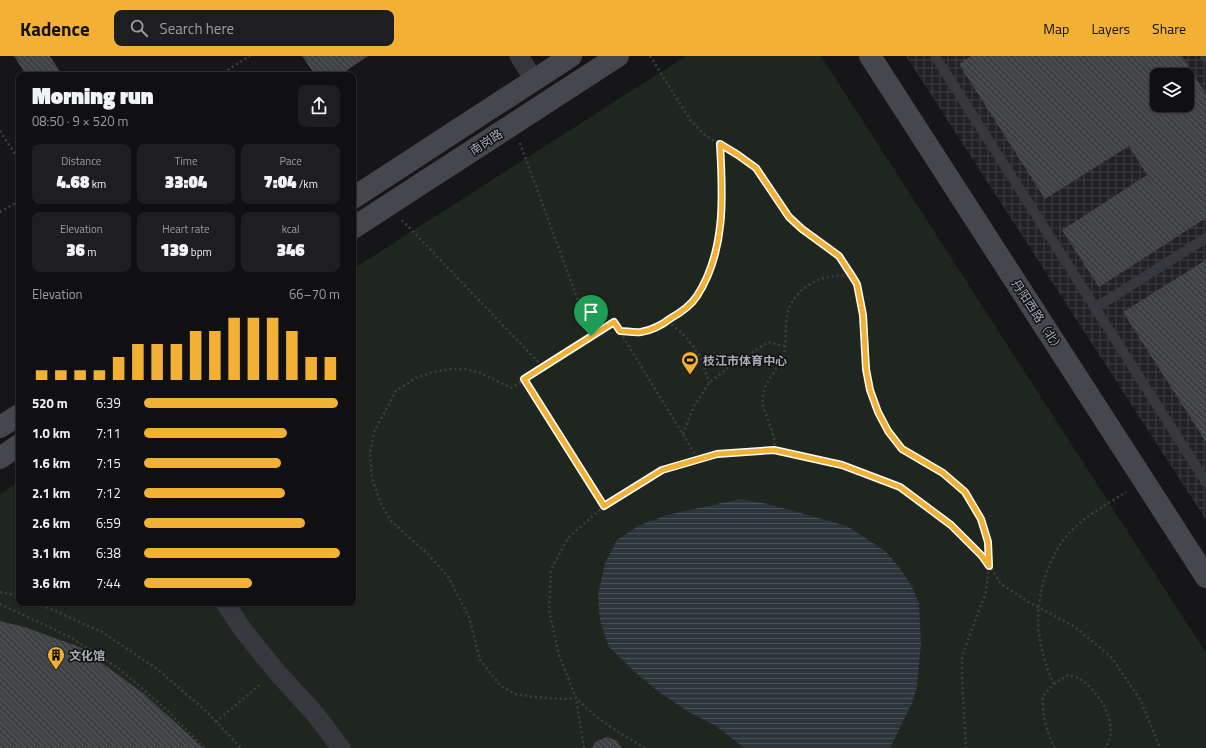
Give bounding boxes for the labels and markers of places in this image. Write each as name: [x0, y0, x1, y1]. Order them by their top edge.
pin: [574, 295, 608, 336]
sports icon: 枝江市体育中心: [680, 350, 700, 375]
place label: 枝江市体育中心: [703, 351, 787, 370]
building icon: 文化馆: [46, 645, 66, 670]
place label: 文化馆: [69, 646, 105, 665]

